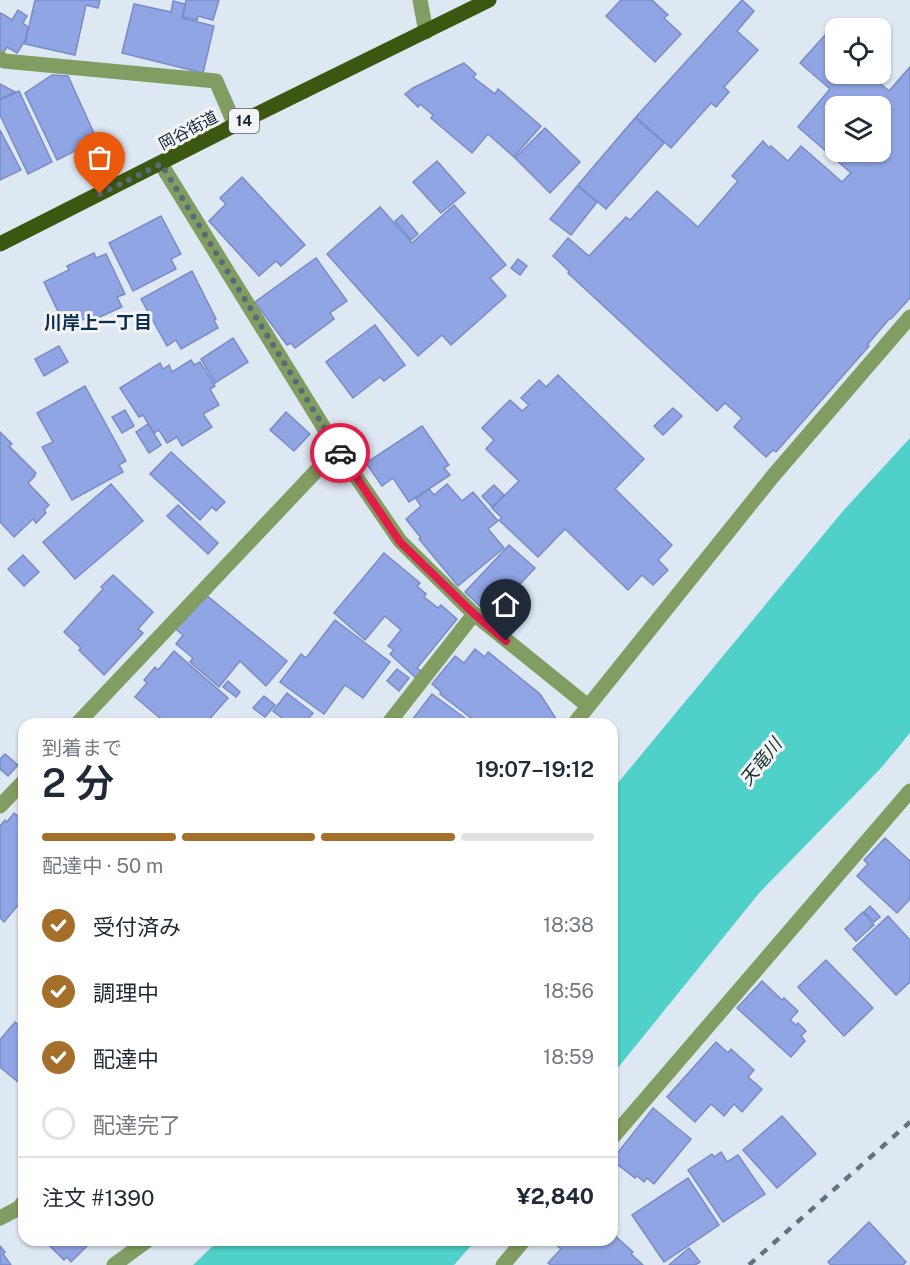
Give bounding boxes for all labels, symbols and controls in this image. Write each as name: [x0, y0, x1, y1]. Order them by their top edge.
map controls: [825, 18, 891, 162]
button: locate: [825, 18, 891, 84]
button: layers: [825, 96, 891, 162]
street label: 岡谷街道: [156, 107, 221, 154]
road number: 14: [229, 109, 259, 133]
pin: [74, 132, 125, 194]
icon: bag: [83, 141, 116, 174]
district label: 川岸上一丁目: [44, 312, 152, 333]
courier: [310, 423, 370, 483]
icon: car: [324, 437, 357, 470]
pin: [480, 579, 531, 641]
icon: home: [489, 588, 522, 621]
water label: 天竜川: [735, 733, 787, 789]
text: 到着まで: [42, 736, 122, 760]
text: 19:07–19:12: [475, 756, 594, 782]
text: 2 分: [42, 760, 114, 806]
text: 配達中 · 50 m: [42, 854, 163, 878]
icon: check: [42, 909, 75, 942]
text: 18:38: [543, 913, 594, 937]
text: 受付済み: [93, 914, 181, 940]
icon: check: [42, 975, 75, 1008]
text: 18:56: [543, 979, 594, 1003]
text: 調理中: [93, 980, 159, 1006]
icon: check: [42, 1041, 75, 1074]
text: 18:59: [543, 1045, 594, 1069]
text: 配達中: [93, 1046, 159, 1072]
text: 配達完了: [93, 1112, 181, 1138]
text: ¥2,840: [516, 1183, 594, 1209]
text: 注文 #1390: [42, 1185, 154, 1211]

